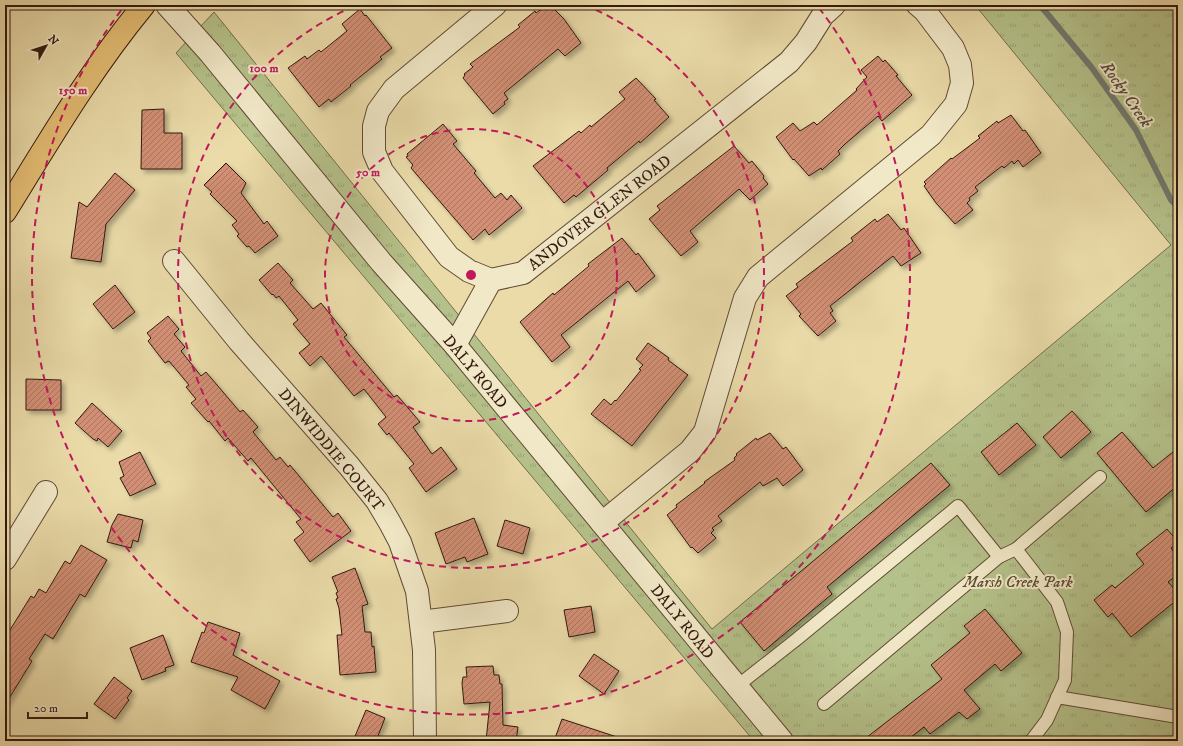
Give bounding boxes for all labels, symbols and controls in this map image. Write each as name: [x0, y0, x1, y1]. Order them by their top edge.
north arrow: [26, 26, 66, 66]
text: N: [45, 32, 61, 48]
water label: Rocky Creek: [1095, 56, 1158, 133]
text: 100 m: [250, 61, 278, 76]
text: 150 m: [59, 83, 87, 98]
street label: ANDOVER GLEN ROAD: [524, 151, 675, 275]
text: 50 m: [355, 165, 380, 180]
centre of rings: [464, 268, 478, 282]
street label: DALY ROAD: [439, 331, 512, 413]
street label: DINWIDDIE COURT: [274, 384, 389, 515]
park label: Marsh Creek Park: [962, 572, 1073, 592]
street label: DALY ROAD: [646, 580, 718, 663]
scale bar: [28, 694, 87, 720]
text: 20 m: [34, 701, 58, 716]

